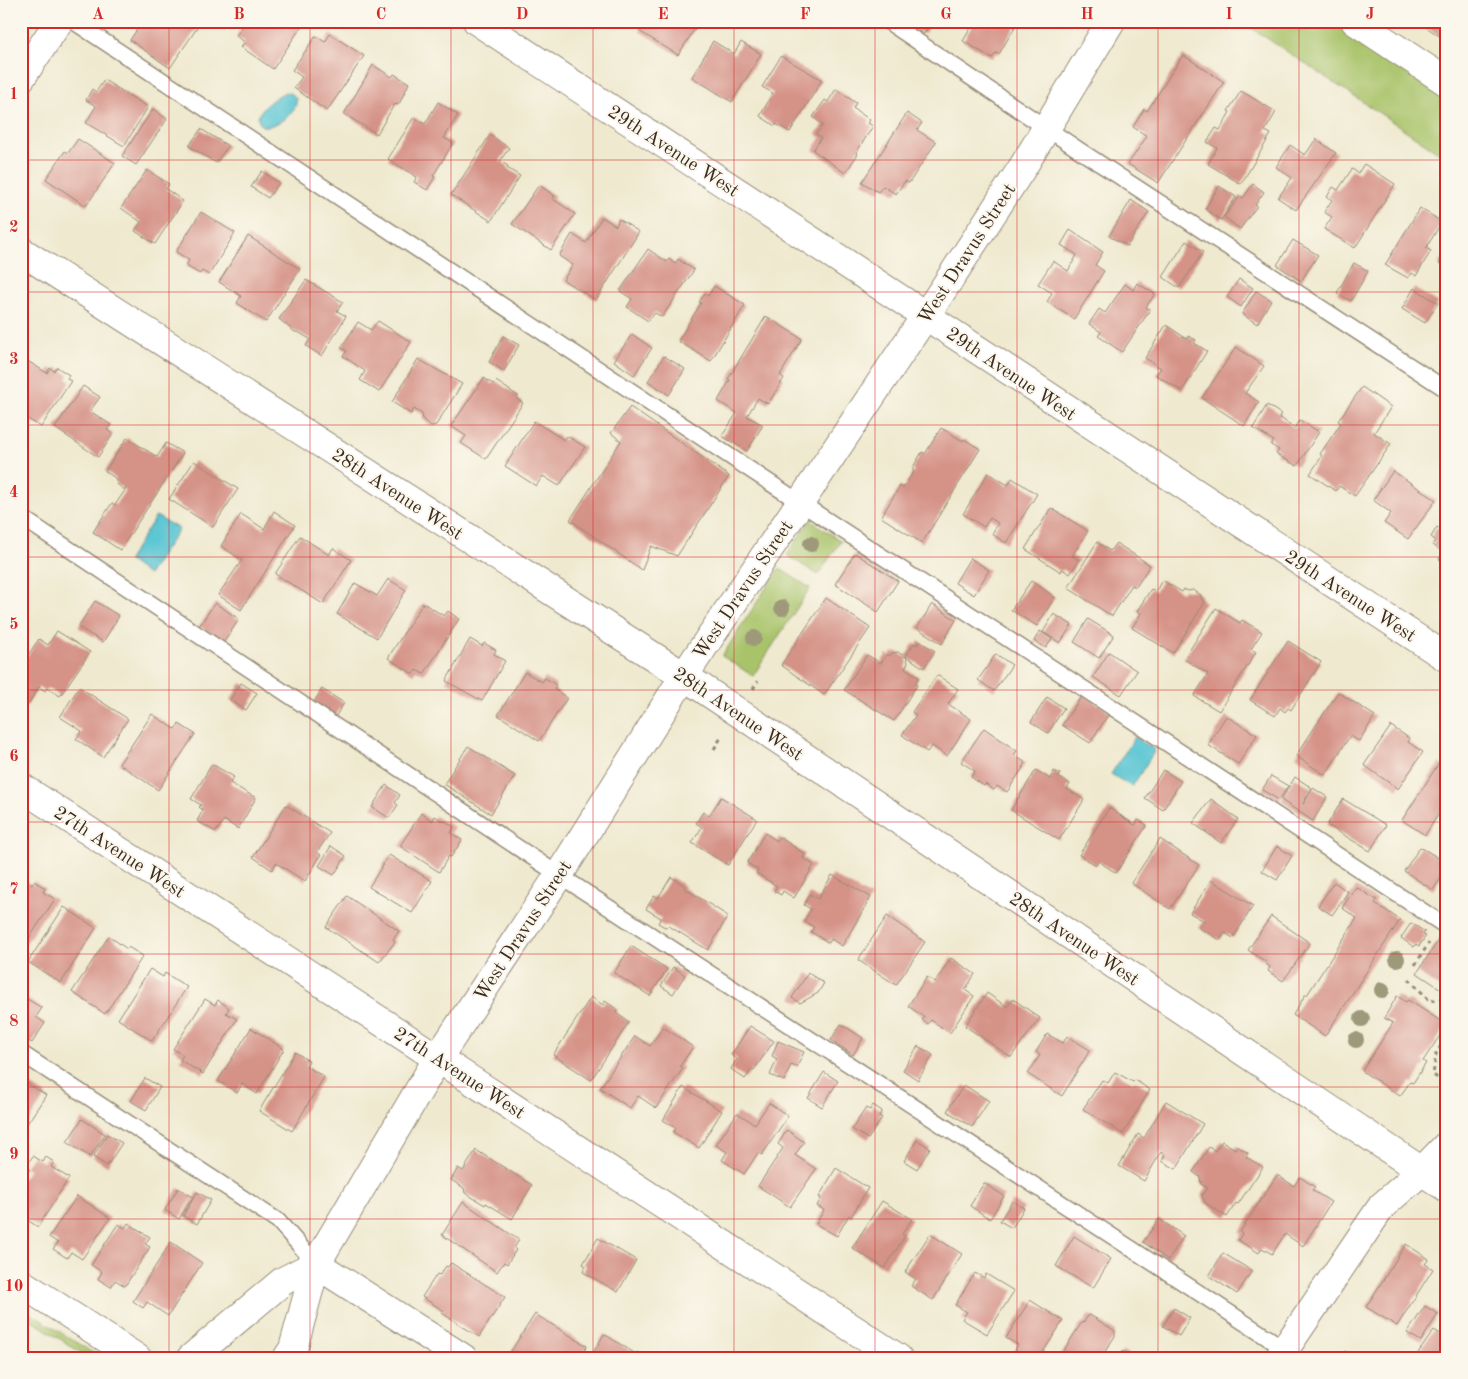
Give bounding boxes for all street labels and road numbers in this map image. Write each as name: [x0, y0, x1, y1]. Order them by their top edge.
street label: 29th Avenue West: [604, 103, 742, 201]
street label: West Dravus Street: [916, 181, 1020, 328]
street label: 29th Avenue West: [942, 325, 1079, 425]
street label: 28th Avenue West: [328, 446, 466, 544]
street label: West Dravus Street: [691, 518, 798, 663]
street label: 29th Avenue West: [1281, 548, 1419, 646]
street label: 28th Avenue West: [669, 665, 806, 765]
street label: 27th Avenue West: [50, 804, 188, 902]
street label: West Dravus Street: [472, 858, 576, 1005]
street label: 28th Avenue West: [1005, 890, 1142, 990]
street label: 27th Avenue West: [390, 1025, 528, 1123]

